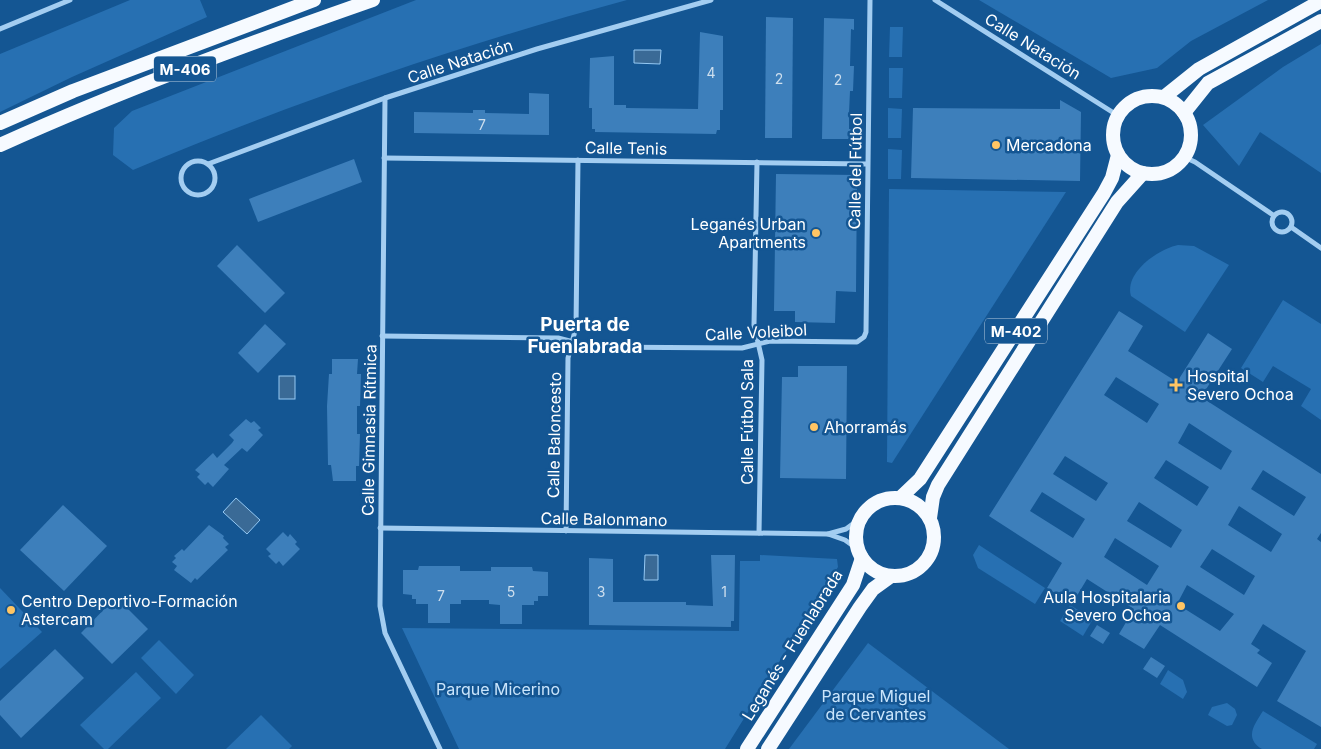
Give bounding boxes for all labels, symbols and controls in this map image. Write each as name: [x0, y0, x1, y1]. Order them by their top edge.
street label: Calle Natación: [981, 8, 1085, 84]
street label: Calle Natación: [405, 35, 515, 87]
road number: M-406: [154, 56, 216, 82]
house number: 4: [706, 64, 716, 81]
house number: 2: [775, 70, 783, 87]
house number: 2: [834, 71, 842, 88]
street label: Calle del Fútbol: [844, 113, 866, 229]
house number: 7: [478, 116, 486, 133]
place label: Mercadona: [1006, 135, 1092, 155]
street label: Calle Tenis: [585, 137, 667, 159]
marker: Mercadona: [990, 139, 1002, 151]
place label: Leganés Urban Apartments: [691, 214, 806, 252]
marker: Leganés Urban Apartments: [810, 227, 822, 239]
district label: Puerta de Fuenlabrada: [527, 313, 643, 358]
road number: M-402: [985, 318, 1047, 344]
street label: Calle Voleibol: [704, 319, 808, 345]
street label: Calle Gimnasia Rítmica: [358, 344, 380, 516]
street label: Calle Fútbol Sala: [737, 359, 757, 485]
place label: Hospital Severo Ochoa: [1187, 366, 1294, 404]
street label: Calle Baloncesto: [543, 372, 565, 498]
marker: Hospital Severo Ochoa: [1169, 378, 1183, 392]
place label: Ahorramás: [824, 417, 907, 437]
marker: Ahorramás: [808, 421, 820, 433]
street label: Calle Balonmano: [540, 508, 668, 530]
street label: Leganés - Fuenlabrada: [737, 566, 847, 724]
house number: 5: [507, 583, 515, 600]
house number: 3: [597, 583, 605, 600]
house number: 1: [721, 583, 727, 600]
house number: 7: [437, 587, 445, 604]
place label: Aula Hospitalaria Severo Ochoa: [1043, 587, 1171, 625]
place label: Centro Deportivo-Formación Astercam: [21, 591, 238, 629]
marker: Aula Hospitalaria Severo Ochoa: [1175, 600, 1187, 612]
marker: Centro Deportivo-Formación Astercam: [5, 604, 17, 616]
park label: Parque Micerino: [436, 679, 560, 699]
park label: Parque Miguel de Cervantes: [822, 686, 930, 724]

